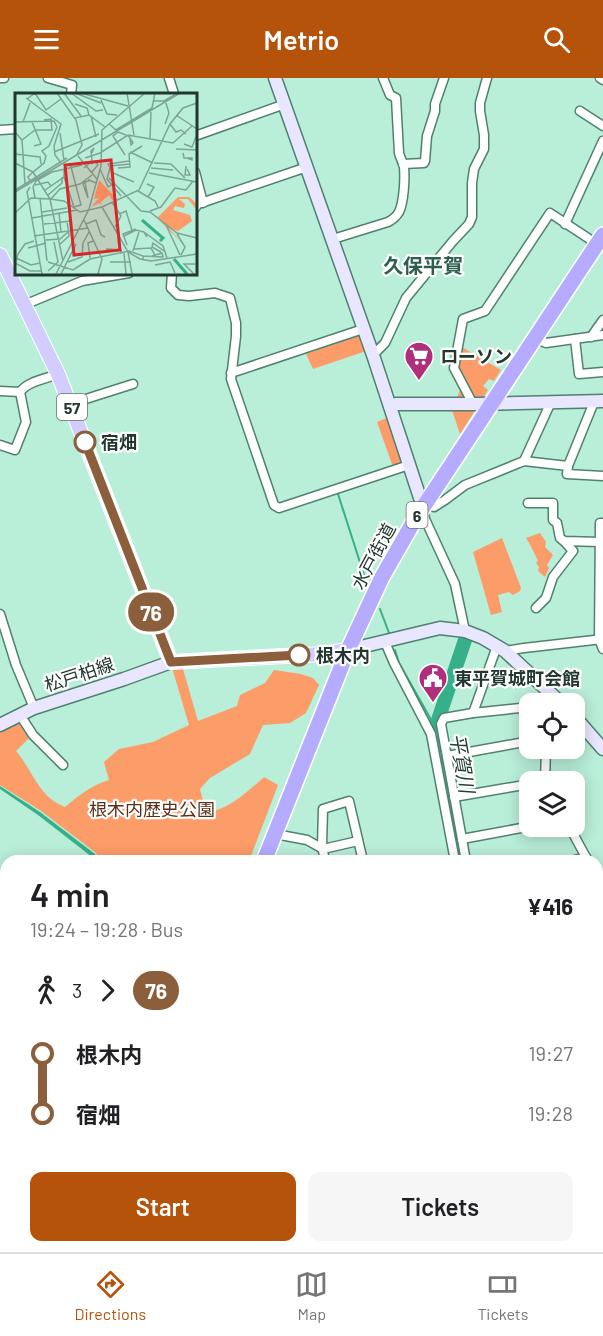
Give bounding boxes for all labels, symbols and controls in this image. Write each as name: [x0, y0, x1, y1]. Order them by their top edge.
icon: menu: [30, 23, 63, 56]
text: Metrio: [264, 23, 339, 55]
icon: search: [540, 23, 573, 56]
inset map: [15, 93, 196, 274]
district label: 久保平賀: [383, 253, 463, 277]
supermarket icon: ローソン: [403, 340, 435, 382]
place label: ローソン: [440, 345, 512, 367]
road number: 57: [57, 394, 87, 420]
marker: 宿畑: [74, 431, 96, 453]
place label: 宿畑: [101, 431, 137, 453]
road number: 6: [406, 502, 428, 528]
street label: 水戸街道: [346, 519, 400, 593]
line badge: 76: [124, 592, 178, 632]
text: 76: [140, 600, 162, 625]
marker: 根木内: [288, 644, 310, 666]
place label: 根木内: [316, 644, 370, 666]
street label: 松戸柏線: [41, 652, 117, 696]
public building icon: 東平賀城町会館: [417, 662, 449, 704]
place label: 東平賀城町会館: [454, 667, 580, 689]
map controls: [519, 693, 585, 837]
button: locate: [519, 693, 585, 759]
water label: 平賀川: [446, 731, 480, 797]
button: layers: [519, 771, 585, 837]
park label: 根木内歴史公園: [89, 798, 215, 820]
text: 4 min: [30, 874, 110, 914]
text: ¥416: [527, 893, 573, 919]
text: 19:24 – 19:28 · Bus: [30, 917, 183, 941]
icon: walk: [30, 974, 63, 1007]
icon: forward: [91, 974, 124, 1007]
text: 3: [72, 978, 82, 1002]
text: 76: [145, 978, 167, 1003]
text: 根木内: [76, 1041, 142, 1067]
text: 19:27: [529, 1041, 573, 1065]
text: 宿畑: [76, 1101, 120, 1127]
text: 19:28: [528, 1101, 573, 1125]
button: Start: [30, 1172, 296, 1241]
button: Tickets: [308, 1172, 573, 1241]
tab: Directions: [75, 1268, 146, 1323]
tab: Map: [295, 1268, 328, 1323]
tab: Tickets: [477, 1268, 528, 1323]

